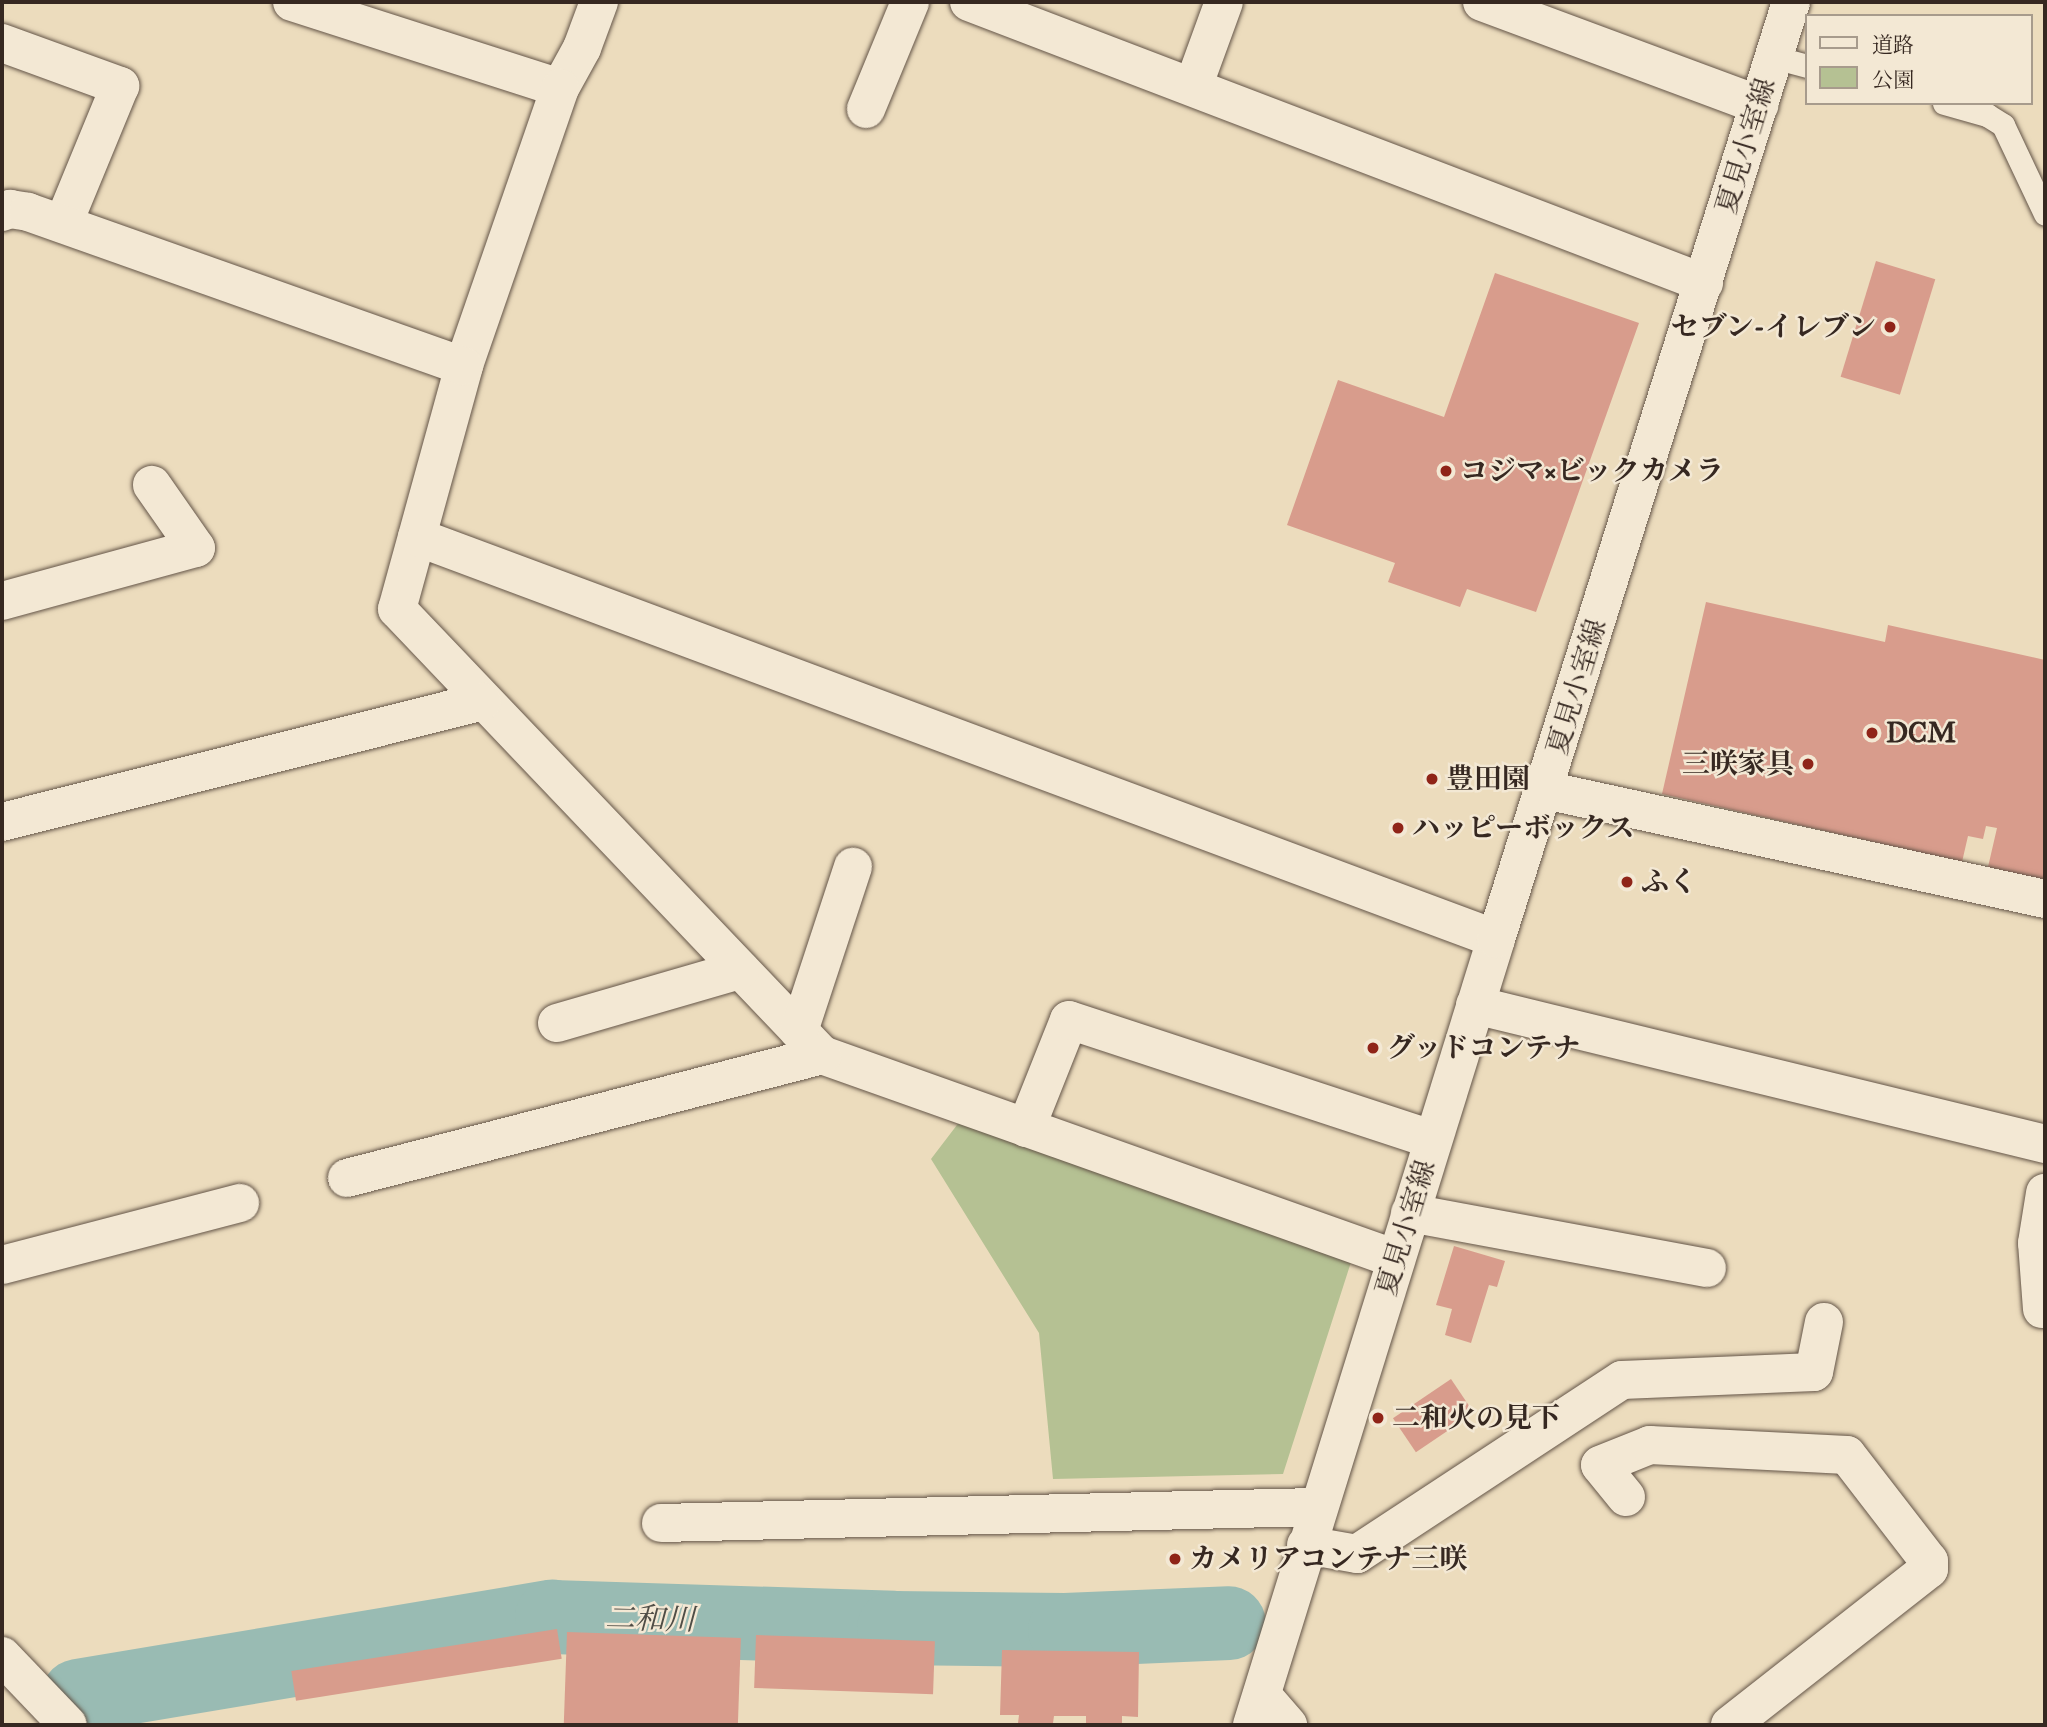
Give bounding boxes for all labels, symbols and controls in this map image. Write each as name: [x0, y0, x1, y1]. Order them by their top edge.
legend: [1806, 14, 2033, 105]
text: 道路: [1872, 32, 1914, 58]
text: 公園: [1872, 67, 1914, 93]
street label: 夏見小室線: [1709, 74, 1783, 218]
place label: セブン-イレブン: [1669, 310, 1876, 344]
marker: セブン-イレブン: [1882, 319, 1898, 335]
place label: コジマ×ビックカメラ: [1460, 454, 1725, 488]
marker: コジマ×ビックカメラ: [1438, 463, 1454, 479]
street label: 夏見小室線: [1540, 615, 1614, 759]
place label: DCM: [1886, 716, 1956, 750]
marker: DCM: [1864, 725, 1880, 741]
place label: 三咲家具: [1682, 747, 1794, 781]
marker: 三咲家具: [1800, 756, 1816, 772]
place label: 豊田園: [1446, 762, 1530, 796]
marker: 豊田園: [1424, 771, 1440, 787]
place label: ハッピーボックス: [1412, 811, 1635, 845]
marker: ハッピーボックス: [1390, 820, 1406, 836]
place label: ふく: [1641, 865, 1697, 899]
marker: ふく: [1619, 874, 1635, 890]
place label: グッドコンテナ: [1387, 1031, 1583, 1065]
marker: グッドコンテナ: [1365, 1040, 1381, 1056]
street label: 夏見小室線: [1369, 1156, 1443, 1300]
place label: 二和火の見下: [1392, 1401, 1560, 1435]
marker: 二和火の見下: [1370, 1410, 1386, 1426]
place label: カメリアコンテナ三咲: [1189, 1542, 1469, 1576]
marker: カメリアコンテナ三咲: [1167, 1551, 1183, 1567]
water label: 二和川: [605, 1600, 695, 1638]

